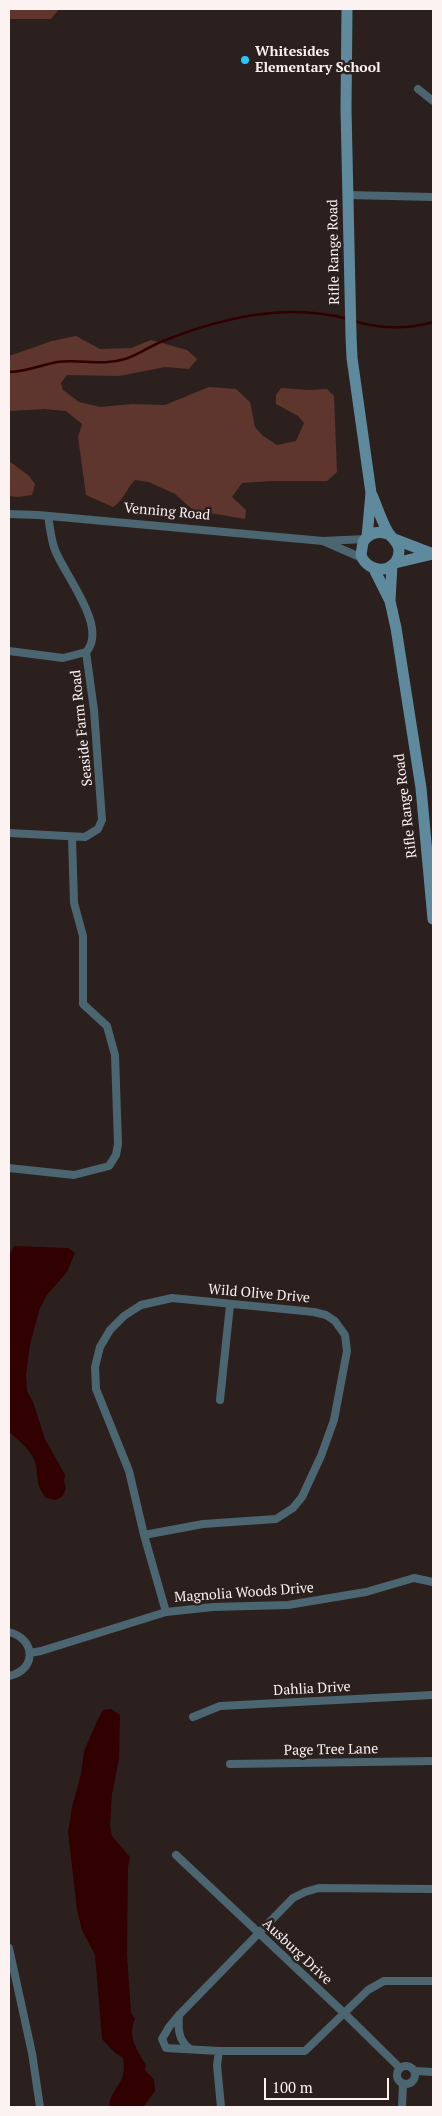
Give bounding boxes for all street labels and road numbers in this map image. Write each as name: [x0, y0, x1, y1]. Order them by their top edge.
street label: Rifle Range Road: [325, 199, 343, 305]
street label: Venning Road: [123, 500, 211, 524]
street label: Seaside Farm Road: [68, 669, 96, 787]
street label: Rifle Range Road: [391, 753, 421, 859]
street label: Wild Olive Drive: [207, 1281, 311, 1307]
street label: Magnolia Woods Drive: [174, 1580, 314, 1606]
street label: Dahlia Drive: [273, 1679, 351, 1699]
street label: Page Tree Lane: [284, 1741, 378, 1759]
street label: Ausburg Drive: [259, 1916, 335, 1988]

